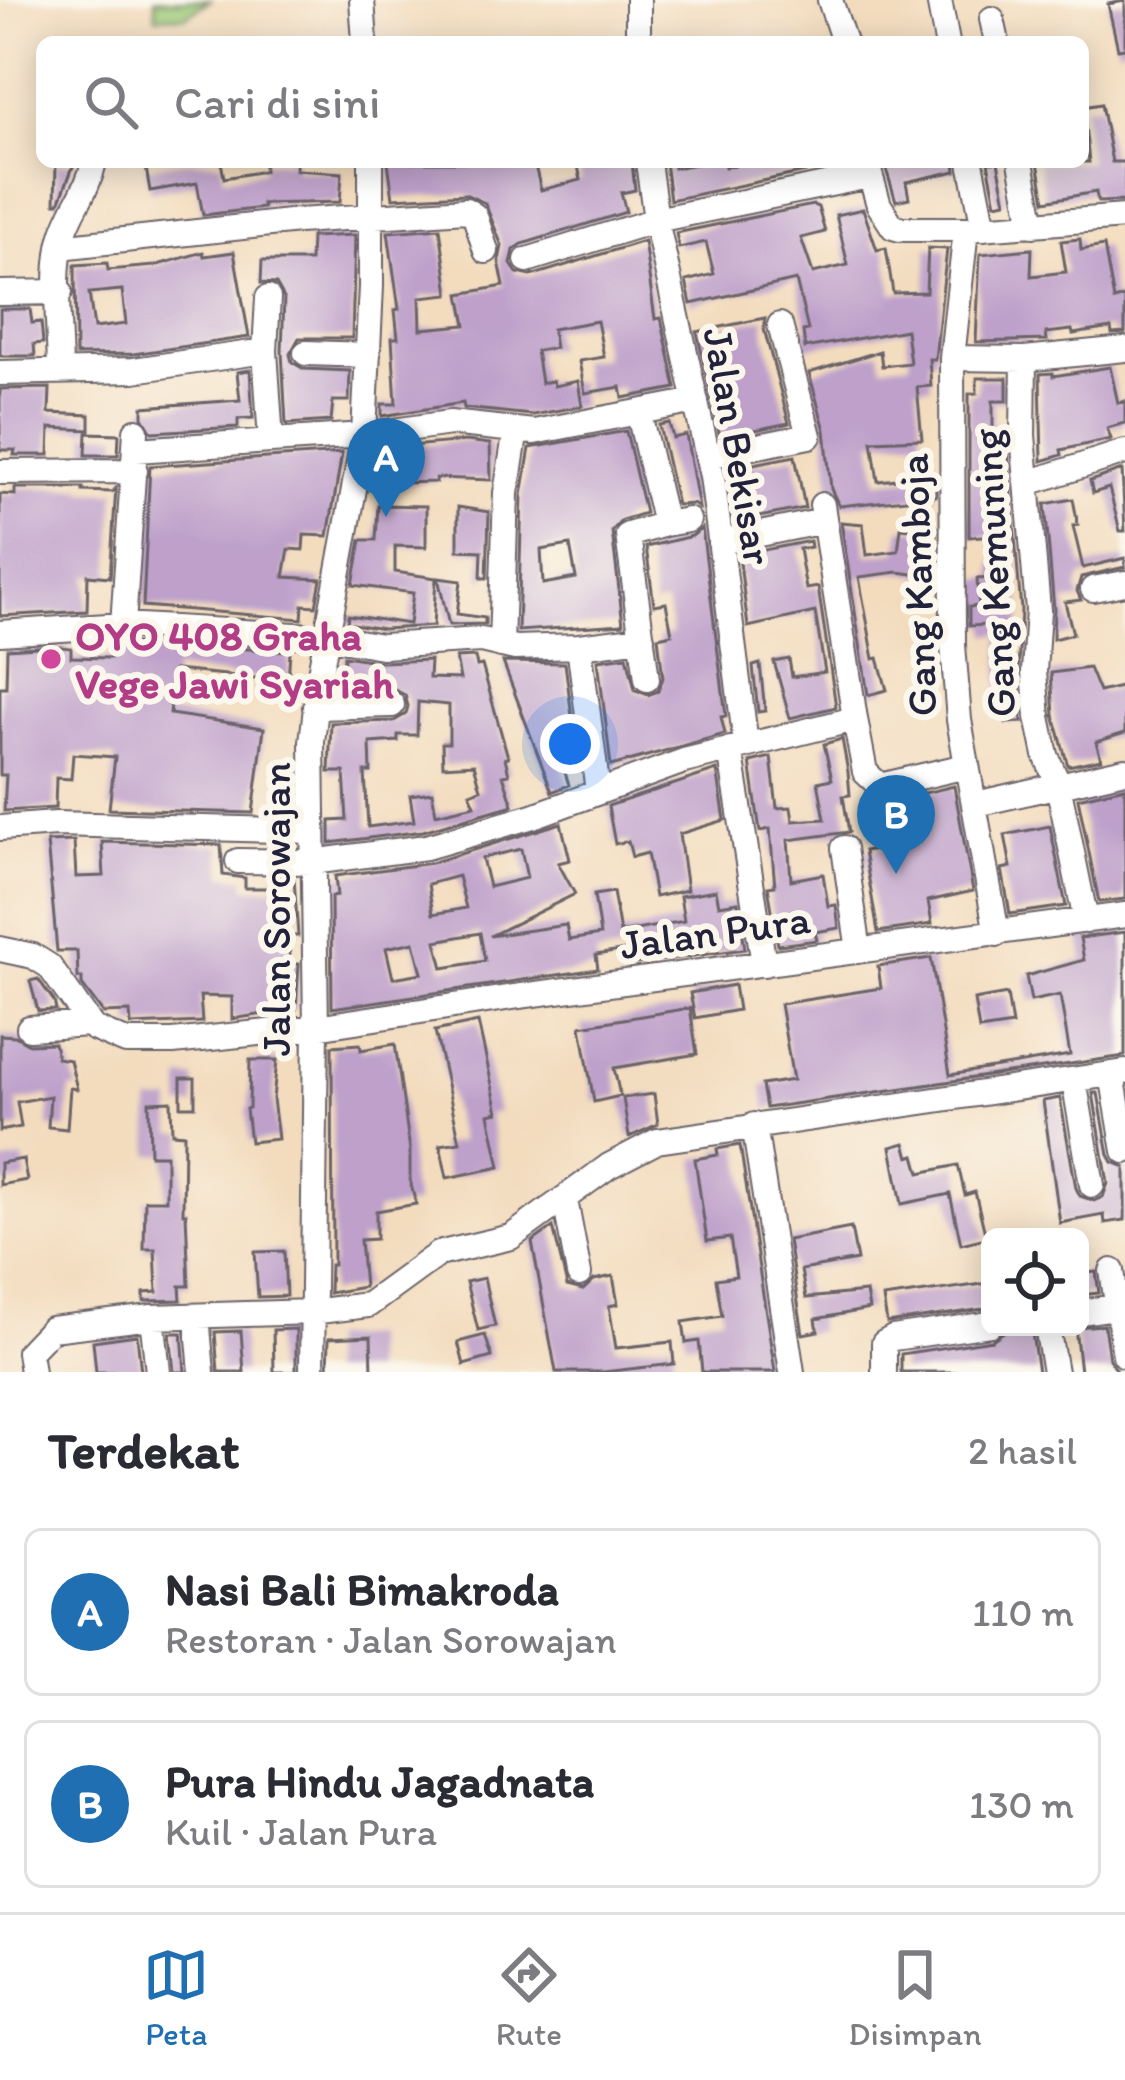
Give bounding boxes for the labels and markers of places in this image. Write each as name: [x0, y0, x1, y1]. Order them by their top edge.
pin: A: [347, 418, 425, 517]
place label: OYO 408 Graha Vege Jawi Syariah: [75, 610, 394, 709]
marker: OYO 408 Graha Vege Jawi Syariah: [38, 646, 64, 672]
pin: B: [857, 775, 935, 874]

